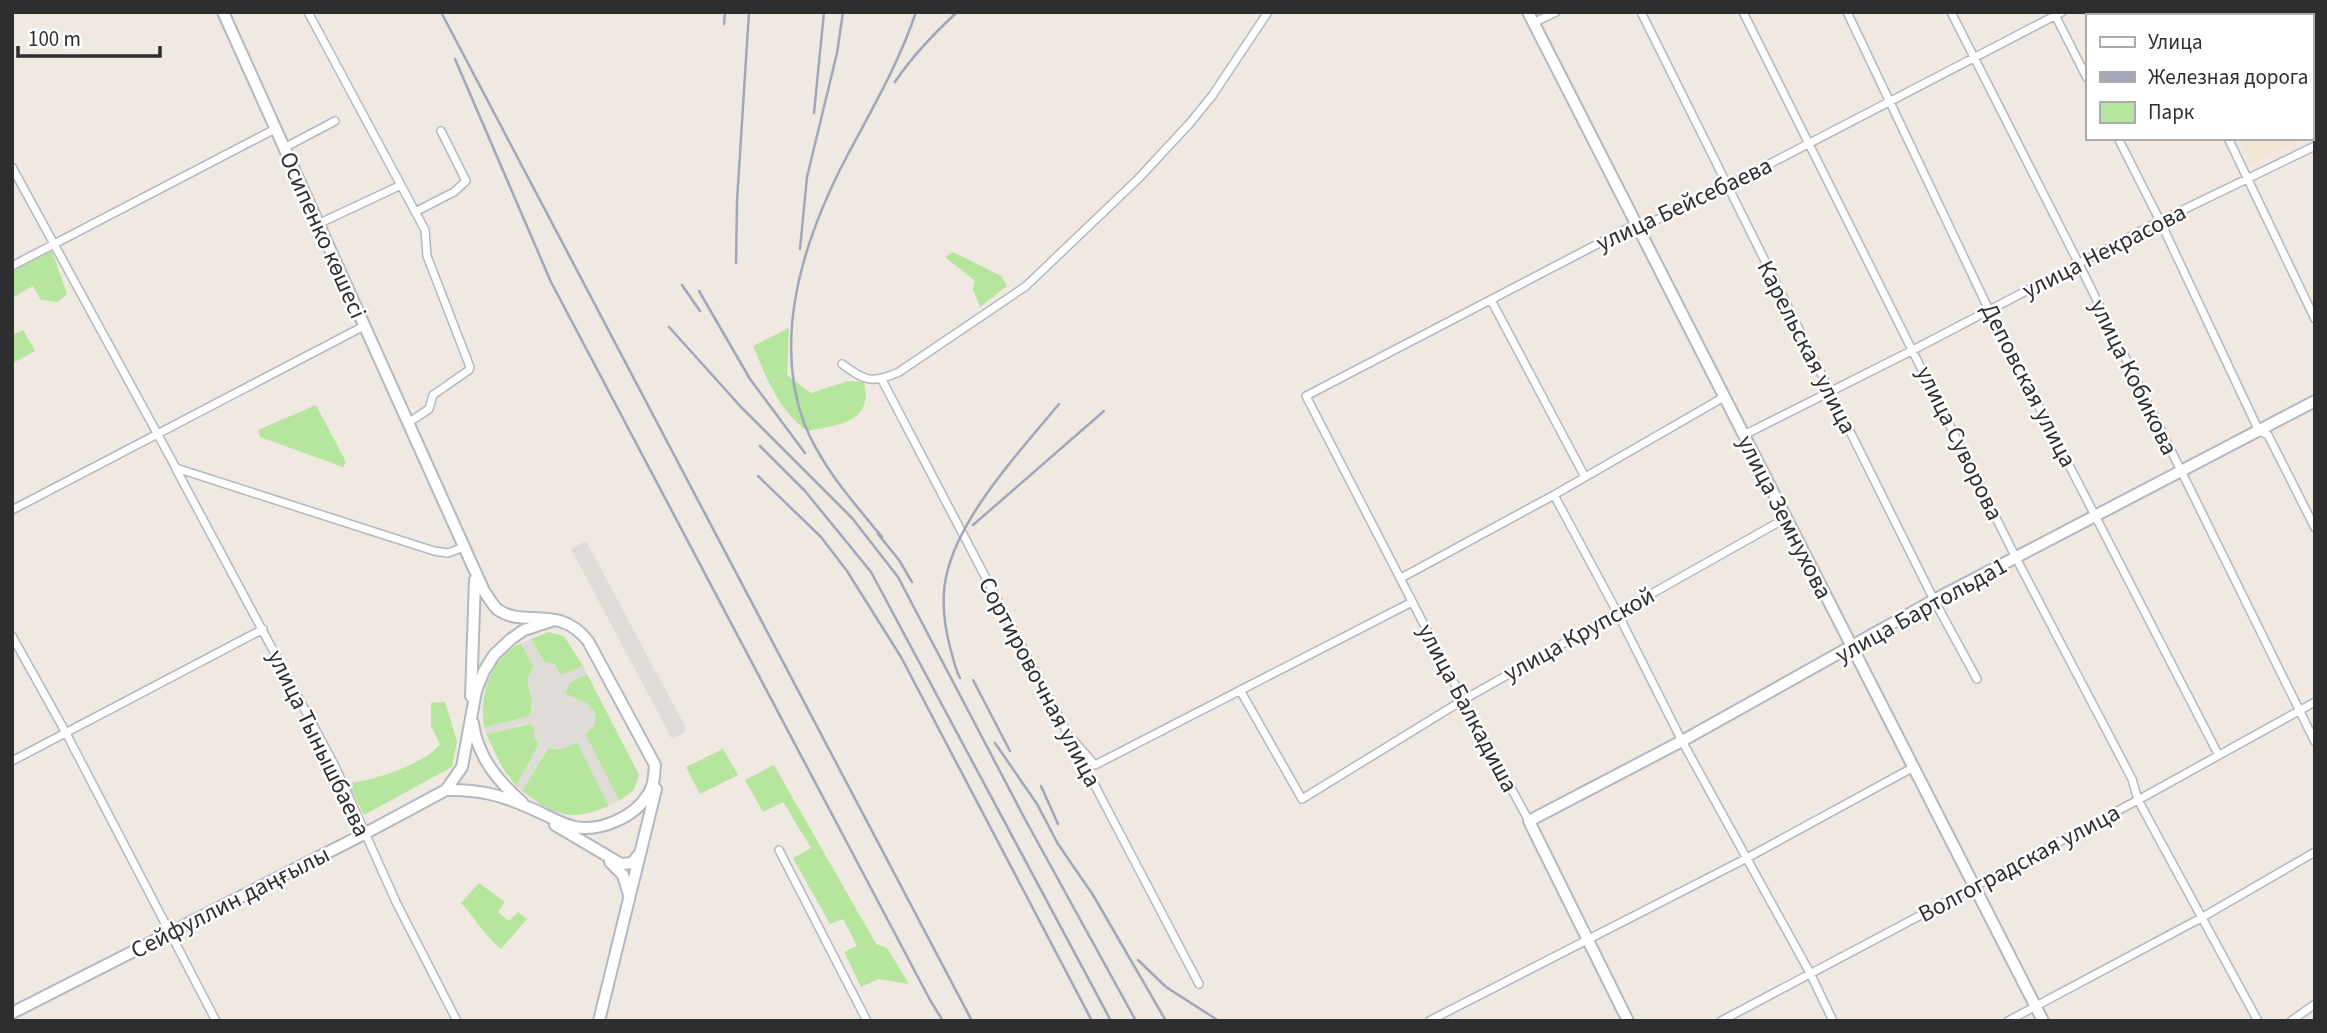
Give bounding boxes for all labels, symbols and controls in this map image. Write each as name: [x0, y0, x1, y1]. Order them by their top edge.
scale bar: [18, 14, 159, 58]
legend: [2086, 14, 2313, 140]
text: 100 m: [28, 24, 81, 54]
text: Улица: [2148, 27, 2203, 57]
text: Железная дорога: [2148, 62, 2308, 92]
text: Парк: [2148, 97, 2195, 127]
street label: Осипенко көшесі: [270, 146, 375, 324]
street label: улица Бейсебаева: [1590, 148, 1778, 261]
street label: улица Некрасова: [2016, 195, 2192, 308]
street label: Карельская улица: [1748, 254, 1865, 440]
street label: улица Кобикова: [2081, 293, 2187, 461]
street label: Деповская улица: [1972, 297, 2085, 474]
street label: улица Суворова: [1907, 360, 2012, 526]
street label: улица Земнухова: [1728, 429, 1841, 605]
street label: улица Бартольда1: [1829, 549, 2014, 672]
street label: Сортировочная улица: [969, 571, 1110, 794]
street label: улица Крупской: [1497, 578, 1661, 691]
street label: улица Балкадиша: [1408, 618, 1527, 799]
street label: улица Тынышбаева: [258, 644, 379, 843]
street label: Волгоградская улица: [1912, 795, 2126, 932]
street label: Сейфуллин даңғылы: [125, 837, 336, 968]

